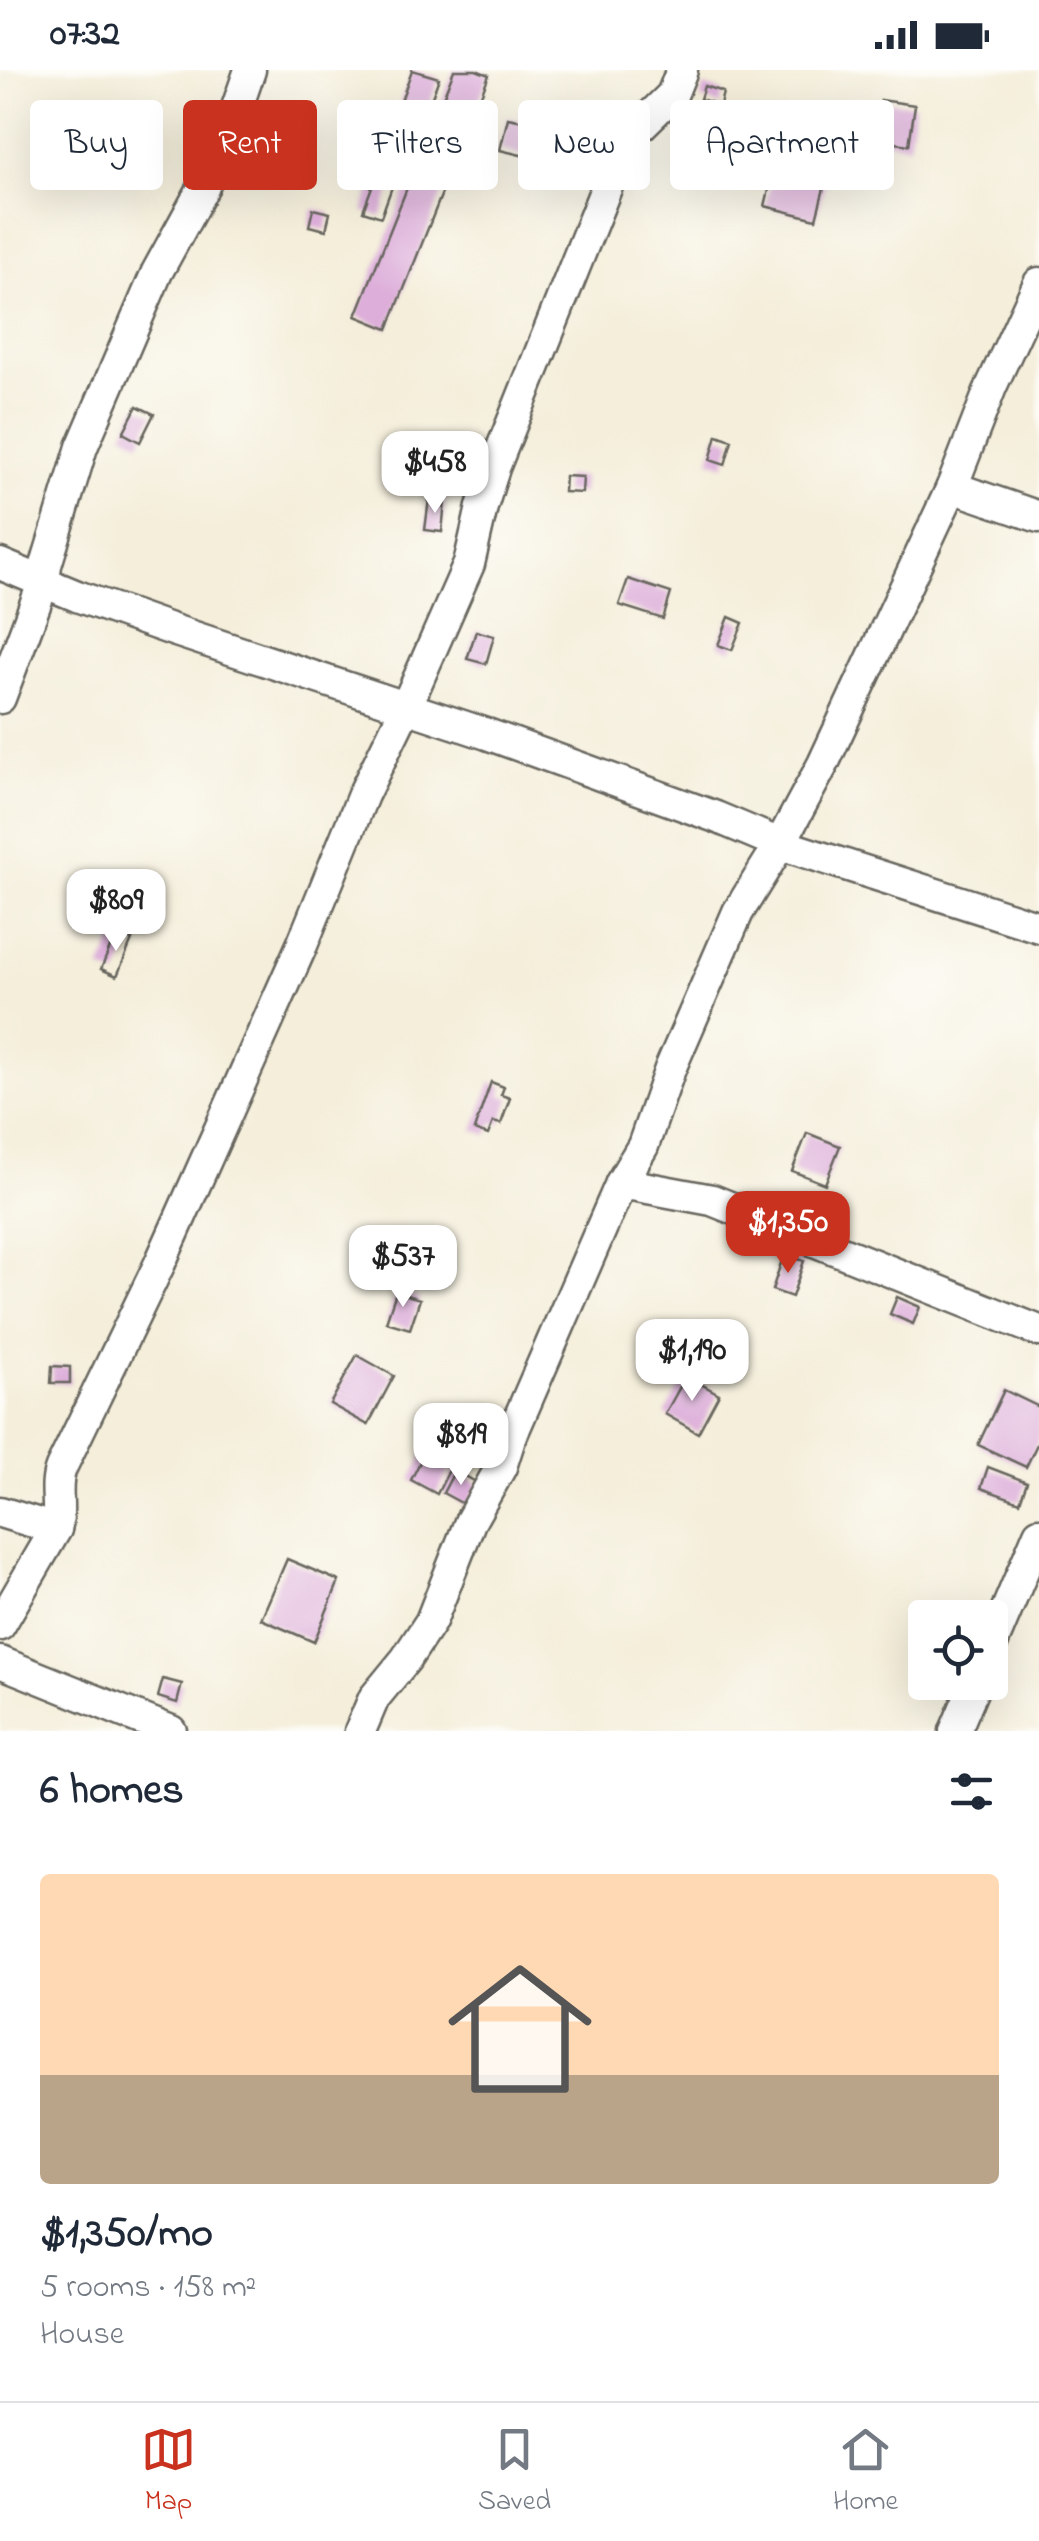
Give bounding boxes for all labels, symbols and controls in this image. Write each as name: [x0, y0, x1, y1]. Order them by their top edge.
text: 07:32: [50, 7, 120, 63]
chip: Buy: [30, 100, 163, 190]
chip: Rent: [183, 100, 317, 190]
chip: Filters: [337, 100, 498, 190]
chip: New: [518, 100, 650, 190]
chip: Apartment: [670, 100, 894, 190]
pin: $458: [376, 431, 494, 516]
text: $458: [404, 440, 466, 487]
pin: $809: [57, 869, 175, 954]
text: $809: [89, 878, 143, 925]
pin: $1,350: [707, 1191, 869, 1276]
text: $1,350: [748, 1200, 828, 1247]
pin: $537: [344, 1225, 462, 1310]
text: $537: [371, 1234, 435, 1281]
pin: $1,190: [611, 1319, 773, 1404]
text: $1,190: [658, 1328, 726, 1375]
pin: $819: [402, 1403, 520, 1488]
text: $819: [435, 1412, 487, 1459]
map controls: [908, 1600, 1008, 1700]
button: locate: [908, 1600, 1008, 1700]
text: 6 homes: [40, 1761, 184, 1822]
icon: filters: [944, 1764, 999, 1819]
icon: home: [430, 1939, 610, 2119]
text: $1,350/mo: [40, 2204, 213, 2265]
text: 5 rooms · 158 m²: [40, 2265, 256, 2312]
text: House: [40, 2312, 124, 2359]
tab: Map: [141, 2422, 196, 2523]
tab: Saved: [478, 2422, 551, 2523]
tab: Home: [833, 2422, 898, 2523]

